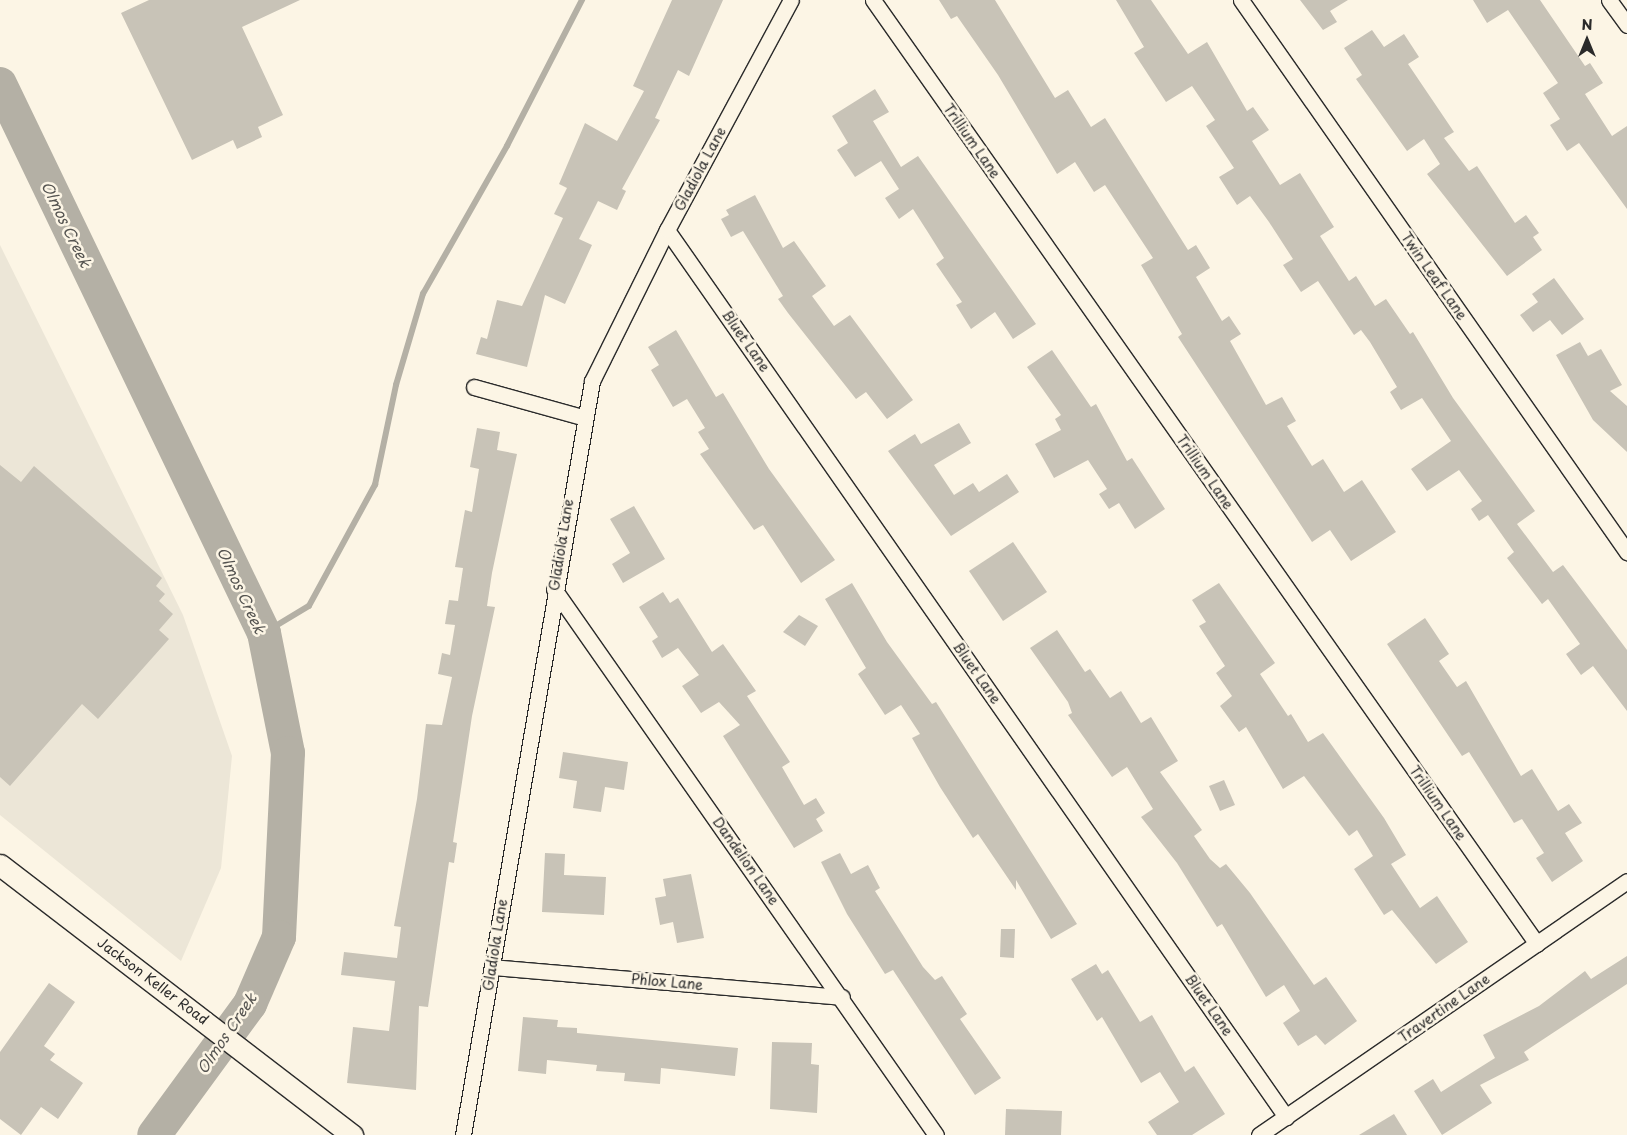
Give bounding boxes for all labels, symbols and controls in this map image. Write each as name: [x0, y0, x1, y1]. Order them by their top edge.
text: N: [1581, 14, 1593, 35]
north arrow: [1562, 15, 1612, 65]
street label: Trillium Lane: [940, 100, 1004, 182]
street label: Gladiola Lane: [671, 124, 729, 214]
water label: Olmos Creek: [38, 178, 96, 270]
street label: Twin Leaf Lane: [1398, 229, 1470, 323]
street label: Bluet Lane: [718, 306, 774, 376]
street label: Trillium Lane: [1173, 431, 1237, 513]
street label: Gladiola Lane: [545, 498, 577, 592]
water label: Olmos Creek: [214, 544, 270, 636]
street label: Bluet Lane: [949, 638, 1005, 708]
street label: Trillium Lane: [1406, 762, 1470, 844]
street label: Dandelion Lane: [709, 814, 783, 908]
street label: Gladiola Lane: [479, 898, 511, 992]
street label: Jackson Keller Road: [94, 934, 212, 1028]
street label: Phlox Lane: [630, 970, 704, 994]
street label: Bluet Lane: [1181, 970, 1237, 1040]
street label: Travertine Lane: [1395, 970, 1493, 1046]
water label: Olmos Creek: [192, 989, 260, 1077]

